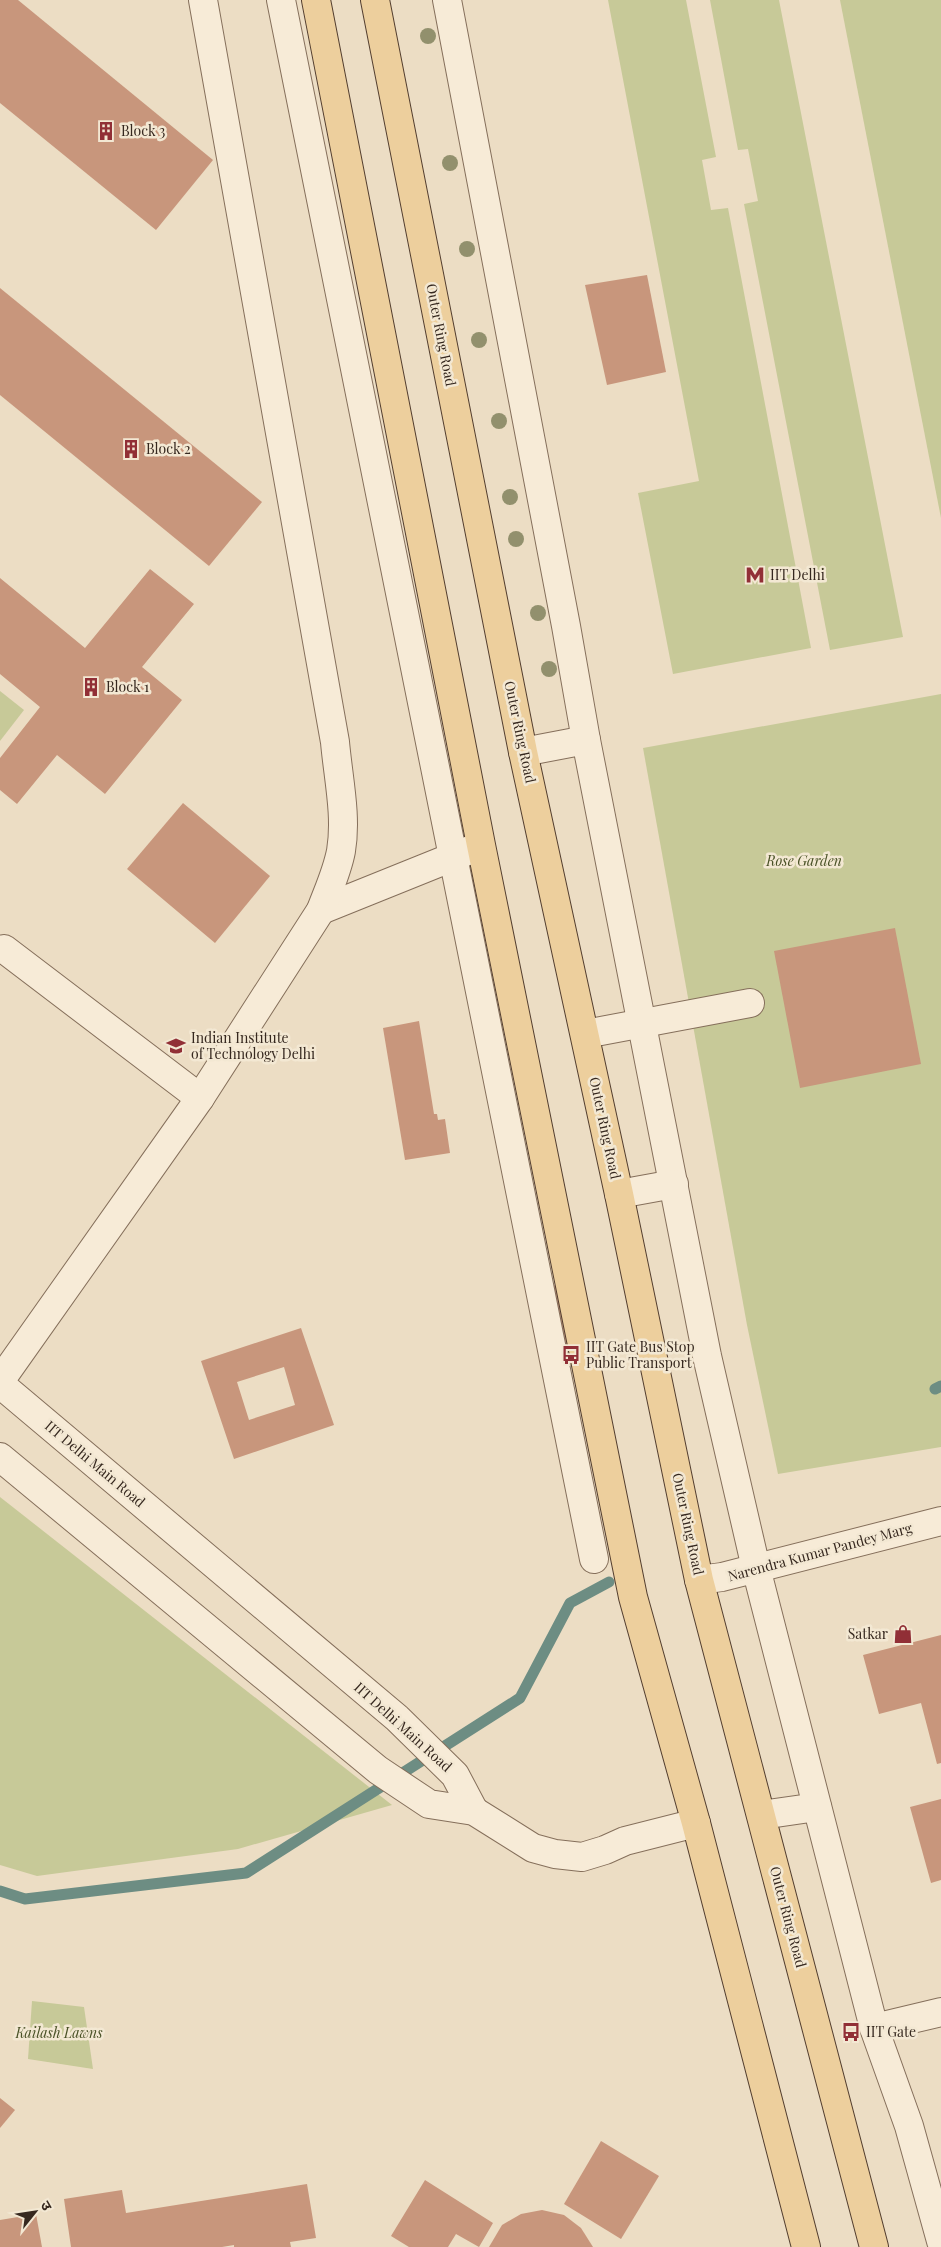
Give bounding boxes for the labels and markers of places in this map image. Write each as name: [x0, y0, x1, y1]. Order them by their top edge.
building icon: Block 3: [95, 120, 117, 142]
place label: Block 3: [121, 121, 165, 140]
building icon: Block 2: [120, 438, 142, 460]
place label: Block 2: [146, 439, 191, 458]
metro station icon: IIT Delhi: [744, 564, 766, 586]
place label: IIT Delhi: [770, 565, 825, 584]
building icon: Block 1: [80, 676, 102, 698]
place label: Block 1: [106, 677, 149, 696]
place label: Indian Institute of Technology Delhi: [191, 1028, 315, 1063]
school or university icon: Indian Institute of Technology Delhi: [165, 1035, 187, 1057]
place label: IIT Gate Bus Stop Public Transport: [586, 1337, 695, 1372]
bus stop icon: IIT Gate Bus Stop Public Transport: [560, 1344, 582, 1366]
shop icon: Satkar: [892, 1623, 914, 1645]
place label: Satkar: [848, 1624, 889, 1643]
bus stop icon: IIT Gate: [840, 2021, 862, 2043]
place label: IIT Gate: [866, 2022, 916, 2041]

